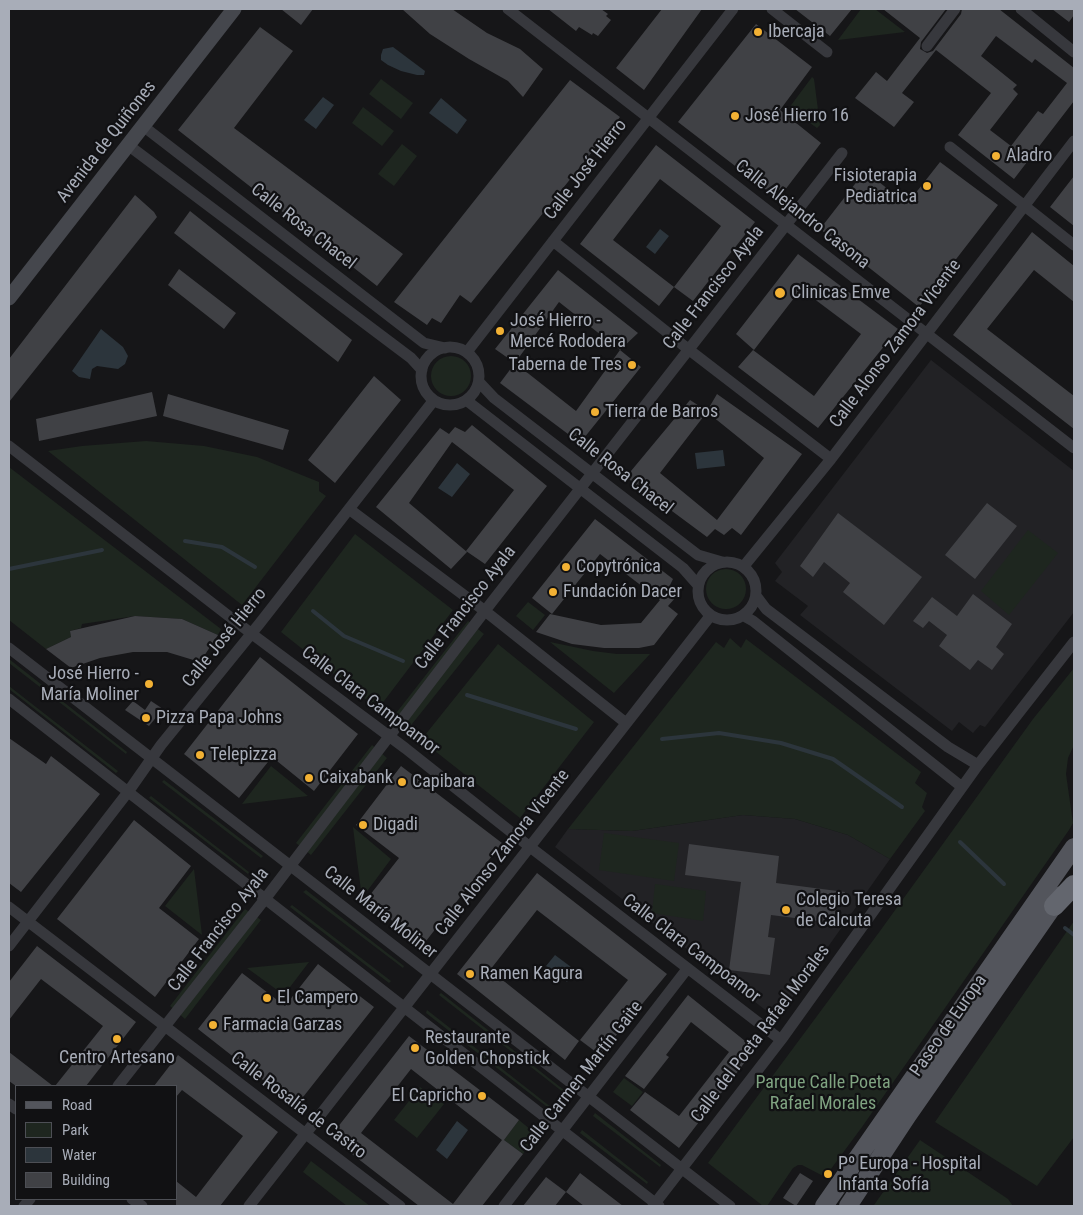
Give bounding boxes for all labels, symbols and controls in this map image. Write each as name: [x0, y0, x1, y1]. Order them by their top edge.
place label: Ibercaja: [768, 21, 825, 43]
marker: Ibercaja: [752, 26, 764, 38]
street label: Avenida de Quiñones: [53, 77, 161, 207]
place label: José Hierro 16: [745, 105, 849, 127]
marker: José Hierro 16: [729, 110, 741, 122]
street label: Calle José Hierro: [540, 115, 632, 225]
place label: Aladro: [1006, 145, 1052, 167]
marker: Aladro: [990, 150, 1002, 162]
street label: Calle Alejandro Casona: [730, 156, 874, 274]
place label: Fisioterapia Pediatrica: [834, 165, 917, 208]
street label: Calle Rosa Chacel: [246, 179, 360, 275]
marker: Fisioterapia Pediatrica: [921, 180, 933, 192]
street label: Calle Francisco Ayala: [659, 222, 769, 354]
street label: Calle Alonso Zamora Vicente: [826, 256, 966, 432]
place label: Clinicas Emve: [791, 282, 890, 304]
marker: Clinicas Emve: [773, 286, 787, 300]
place label: José Hierro - Mercé Rododera: [510, 310, 626, 352]
marker: José Hierro - Mercé Rododera: [494, 325, 506, 337]
place label: Taberna de Tres: [509, 354, 622, 376]
marker: Taberna de Tres: [626, 359, 638, 371]
place label: Tierra de Barros: [605, 401, 718, 423]
marker: Tierra de Barros: [589, 406, 601, 418]
street label: Calle Rosa Chacel: [563, 424, 677, 520]
street label: Calle Francisco Ayala: [411, 542, 521, 674]
place label: Copytrónica: [576, 556, 661, 578]
marker: Copytrónica: [560, 561, 572, 573]
place label: Fundación Dacer: [563, 581, 682, 603]
street label: Calle José Hierro: [178, 584, 272, 692]
marker: Fundación Dacer: [547, 586, 559, 598]
street label: Calle Clara Campoamor: [297, 642, 443, 760]
place label: José Hierro - María Moliner: [41, 663, 139, 706]
marker: José Hierro - María Moliner: [143, 678, 155, 690]
place label: Pizza Papa Johns: [156, 707, 282, 729]
marker: Pizza Papa Johns: [140, 712, 152, 724]
place label: Telepizza: [210, 744, 277, 766]
marker: Telepizza: [194, 749, 206, 761]
street label: Calle Alonso Zamora Vicente: [431, 765, 575, 941]
place label: Caixabank: [319, 767, 393, 789]
place label: Capibara: [412, 771, 475, 793]
marker: Caixabank: [303, 772, 315, 784]
marker: Capibara: [396, 776, 408, 788]
place label: Digadi: [373, 814, 418, 836]
marker: Digadi: [357, 819, 369, 831]
street label: Calle María Moliner: [319, 862, 441, 964]
street label: Calle Francisco Ayala: [164, 864, 274, 996]
place label: Colegio Teresa de Calcuta: [796, 889, 902, 932]
street label: Calle Clara Campoamor: [618, 890, 764, 1008]
marker: Colegio Teresa de Calcuta: [780, 904, 792, 916]
street label: Calle del Poeta Rafael Morales: [687, 941, 835, 1127]
place label: Ramen Kagura: [480, 963, 583, 985]
marker: Ramen Kagura: [464, 968, 476, 980]
street label: Paseo de Europa: [906, 971, 992, 1081]
place label: El Campero: [277, 987, 358, 1009]
marker: El Campero: [261, 992, 273, 1004]
street label: Calle Carmen Martín Gaite: [516, 997, 648, 1157]
place label: Farmacia Garzas: [223, 1014, 342, 1036]
marker: Farmacia Garzas: [207, 1019, 219, 1031]
place label: Restaurante Golden Chopstick: [425, 1027, 550, 1070]
marker: Centro Artesano: [111, 1033, 123, 1045]
marker: Restaurante Golden Chopstick: [409, 1042, 421, 1054]
place label: Centro Artesano: [59, 1047, 175, 1069]
street label: Calle Rosalía de Castro: [226, 1048, 370, 1164]
park label: Parque Calle Poeta Rafael Morales: [755, 1072, 891, 1114]
legend: [15, 1085, 178, 1200]
place label: El Capricho: [391, 1085, 472, 1107]
marker: El Capricho: [476, 1090, 488, 1102]
text: Road: [62, 1096, 92, 1114]
text: Park: [62, 1121, 89, 1139]
text: Water: [62, 1146, 96, 1164]
place label: Pº Europa - Hospital Infanta Sofía: [838, 1153, 981, 1196]
marker: Pº Europa - Hospital Infanta Sofía: [822, 1168, 834, 1180]
text: Building: [62, 1171, 110, 1189]

